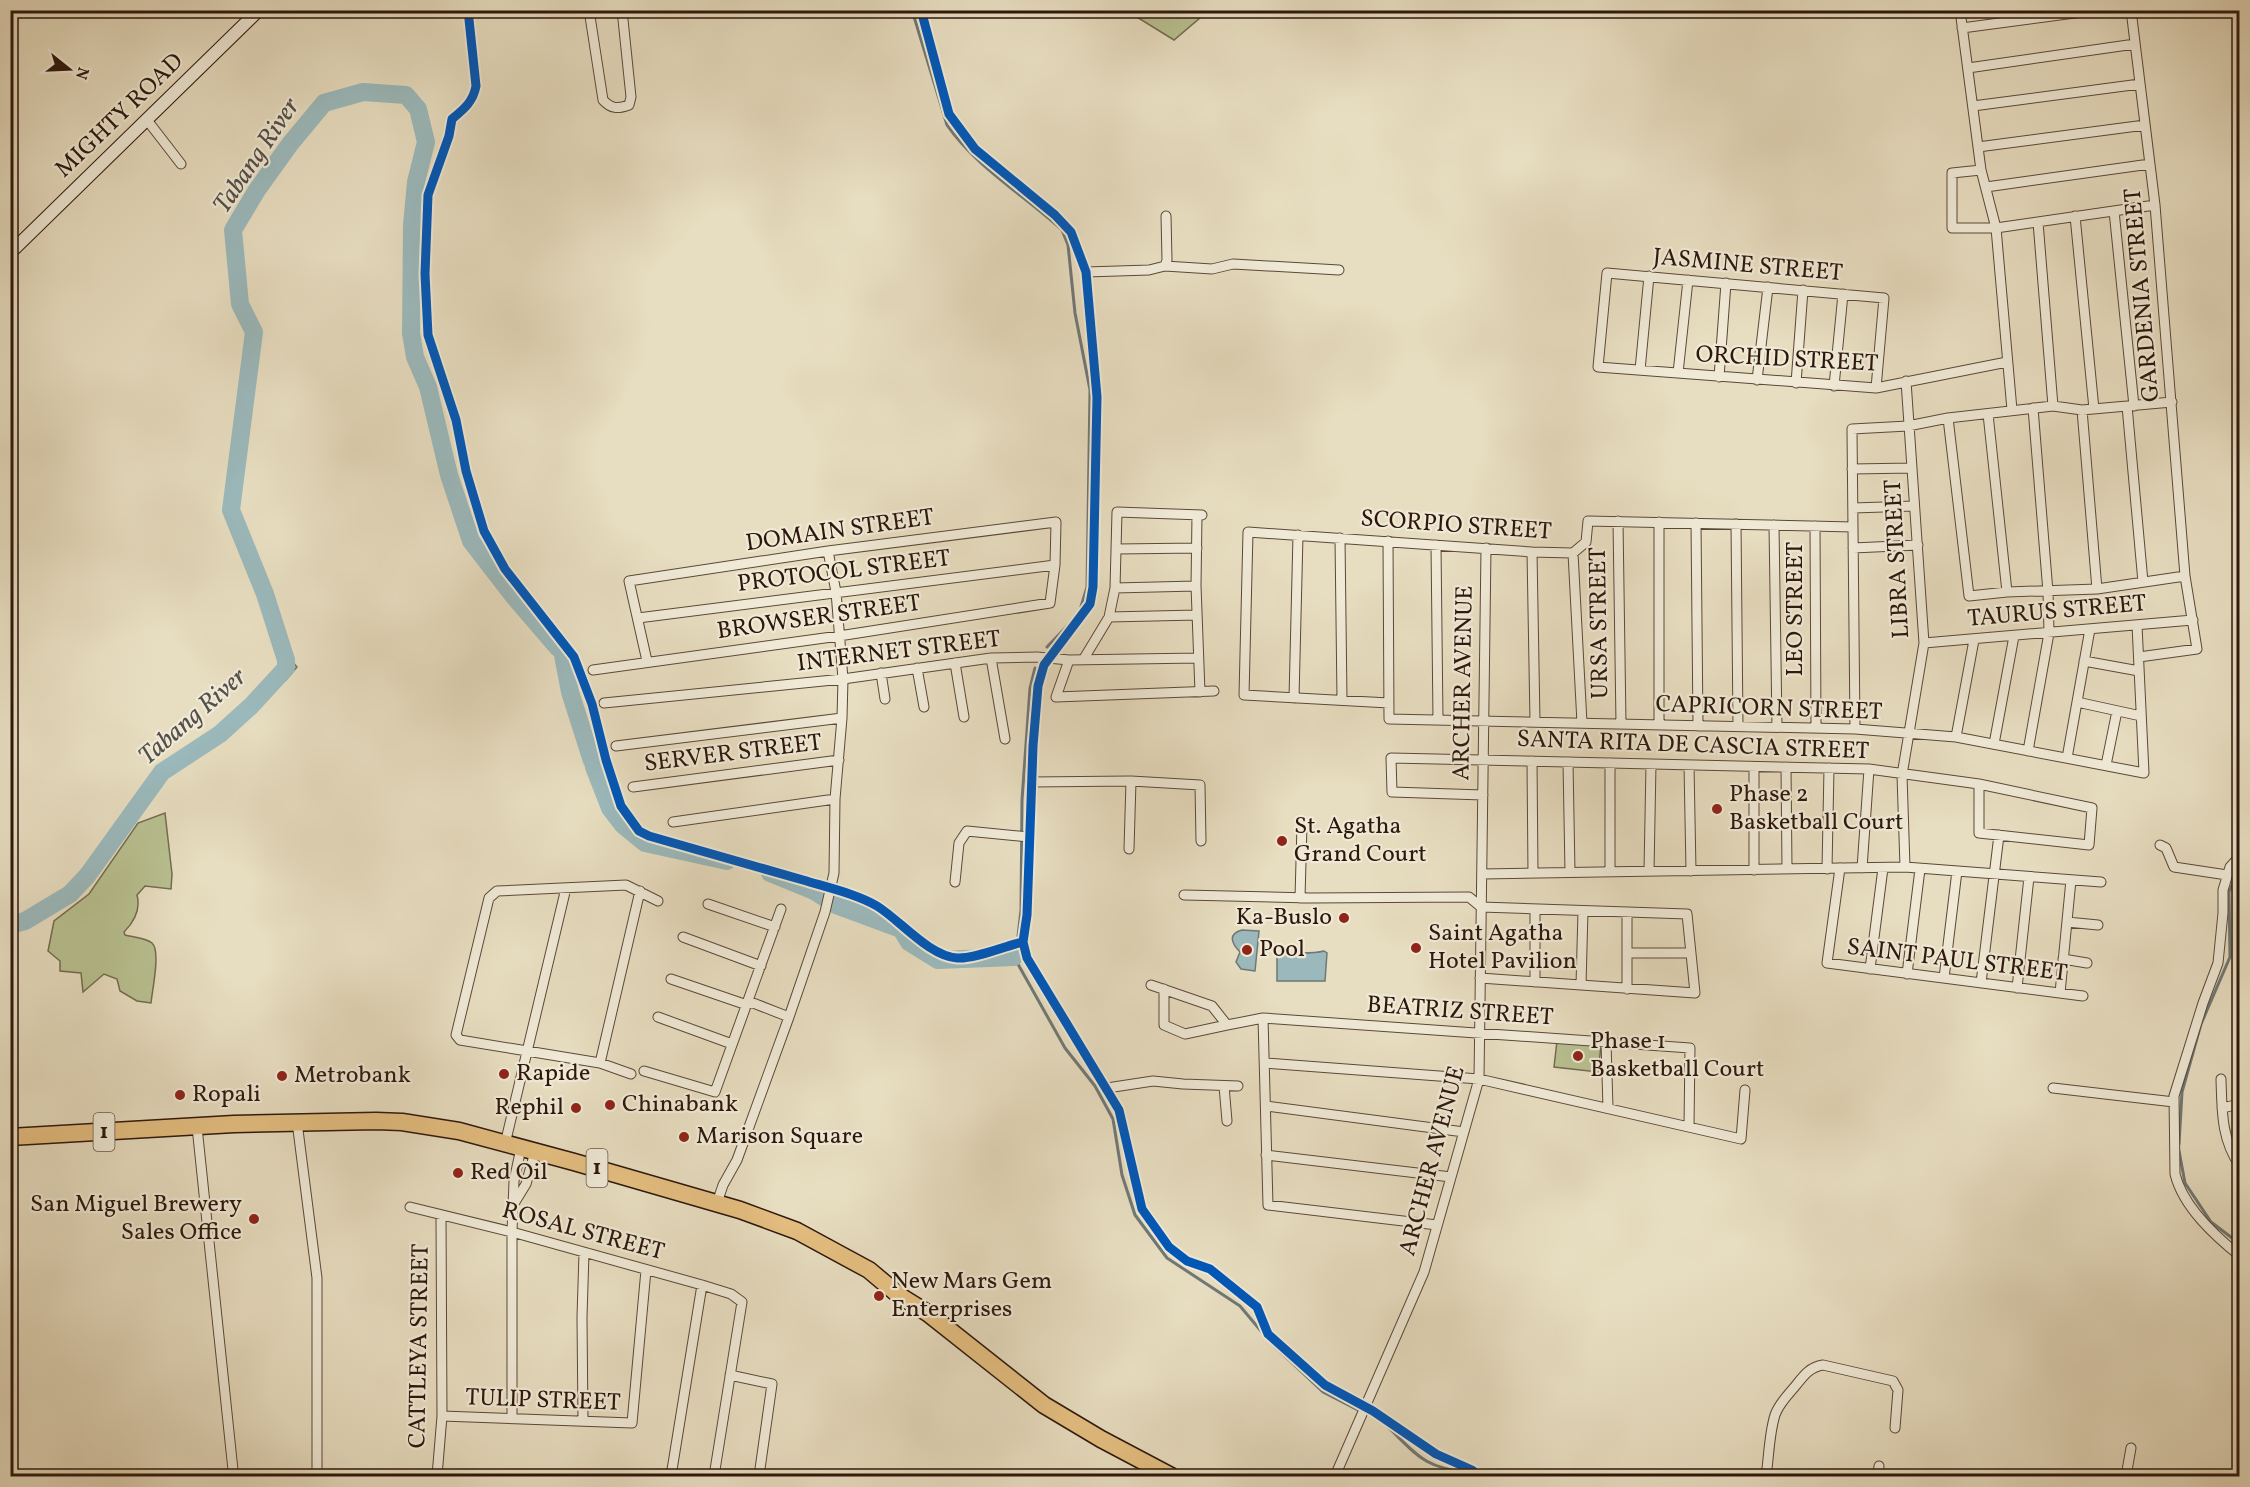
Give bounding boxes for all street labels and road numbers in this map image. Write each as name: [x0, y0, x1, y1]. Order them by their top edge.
street label: MIGHTY ROAD: [48, 46, 192, 186]
street label: GARDENIA STREET: [2117, 187, 2169, 403]
street label: JASMINE STREET: [1652, 241, 1844, 291]
street label: ORCHID STREET: [1695, 338, 1879, 382]
street label: LIBRA STREET: [1877, 478, 1919, 640]
street label: DOMAIN STREET: [744, 501, 936, 561]
street label: SCORPIO STREET: [1359, 502, 1553, 550]
street label: PROTOCOL STREET: [735, 542, 953, 602]
street label: LEO STREET: [1779, 542, 1813, 676]
street label: URSA STREET: [1582, 547, 1618, 699]
street label: ARCHER AVENUE: [1445, 585, 1483, 781]
street label: BROWSER STREET: [715, 587, 923, 649]
street label: TAURUS STREET: [1966, 587, 2148, 637]
street label: INTERNET STREET: [795, 623, 1003, 681]
street label: CAPRICORN STREET: [1655, 688, 1883, 730]
street label: SANTA RITA DE CASCIA STREET: [1516, 723, 1870, 769]
street label: SERVER STREET: [642, 726, 824, 782]
street label: SAINT PAUL STREET: [1845, 931, 2069, 991]
street label: BEATRIZ STREET: [1365, 989, 1555, 1035]
street label: ARCHER AVENUE: [1391, 1062, 1475, 1260]
road number: 1: [94, 1113, 114, 1151]
road number: 1: [586, 1149, 608, 1187]
street label: ROSAL STREET: [498, 1194, 668, 1270]
street label: CATTLEYA STREET: [401, 1243, 439, 1449]
street label: TULIP STREET: [465, 1381, 621, 1421]

